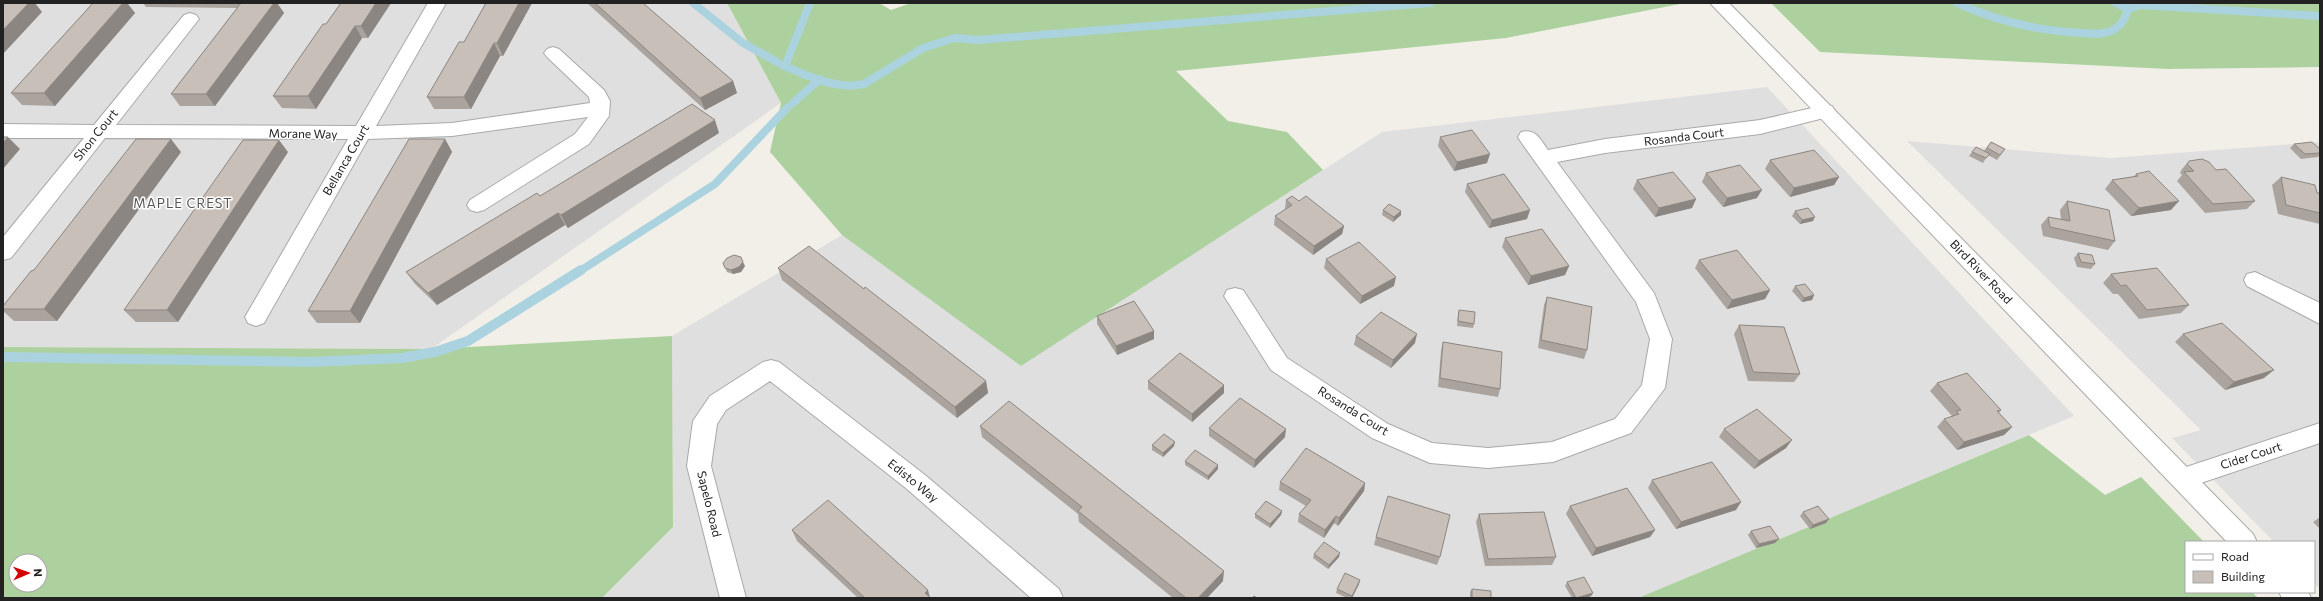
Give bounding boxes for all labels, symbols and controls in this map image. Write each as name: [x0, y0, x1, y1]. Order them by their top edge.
street label: Shon Court: [70, 106, 120, 163]
street label: Bellanca Court: [319, 121, 371, 197]
street label: Rosanda Court: [1643, 124, 1725, 148]
street label: Morane Way: [268, 125, 338, 141]
district label: MAPLE CREST: [133, 195, 233, 211]
street label: Bird River Road: [1948, 237, 2016, 306]
street label: Rosanda Court: [1316, 383, 1391, 437]
street label: Cider Court: [2218, 439, 2283, 472]
street label: Edisto Way: [886, 456, 942, 505]
street label: Sapelo Road: [695, 469, 725, 538]
legend: [2185, 541, 2315, 593]
text: Road: [2221, 549, 2249, 563]
north arrow: [8, 553, 48, 593]
text: N: [32, 568, 45, 577]
text: Building: [2221, 569, 2265, 583]

